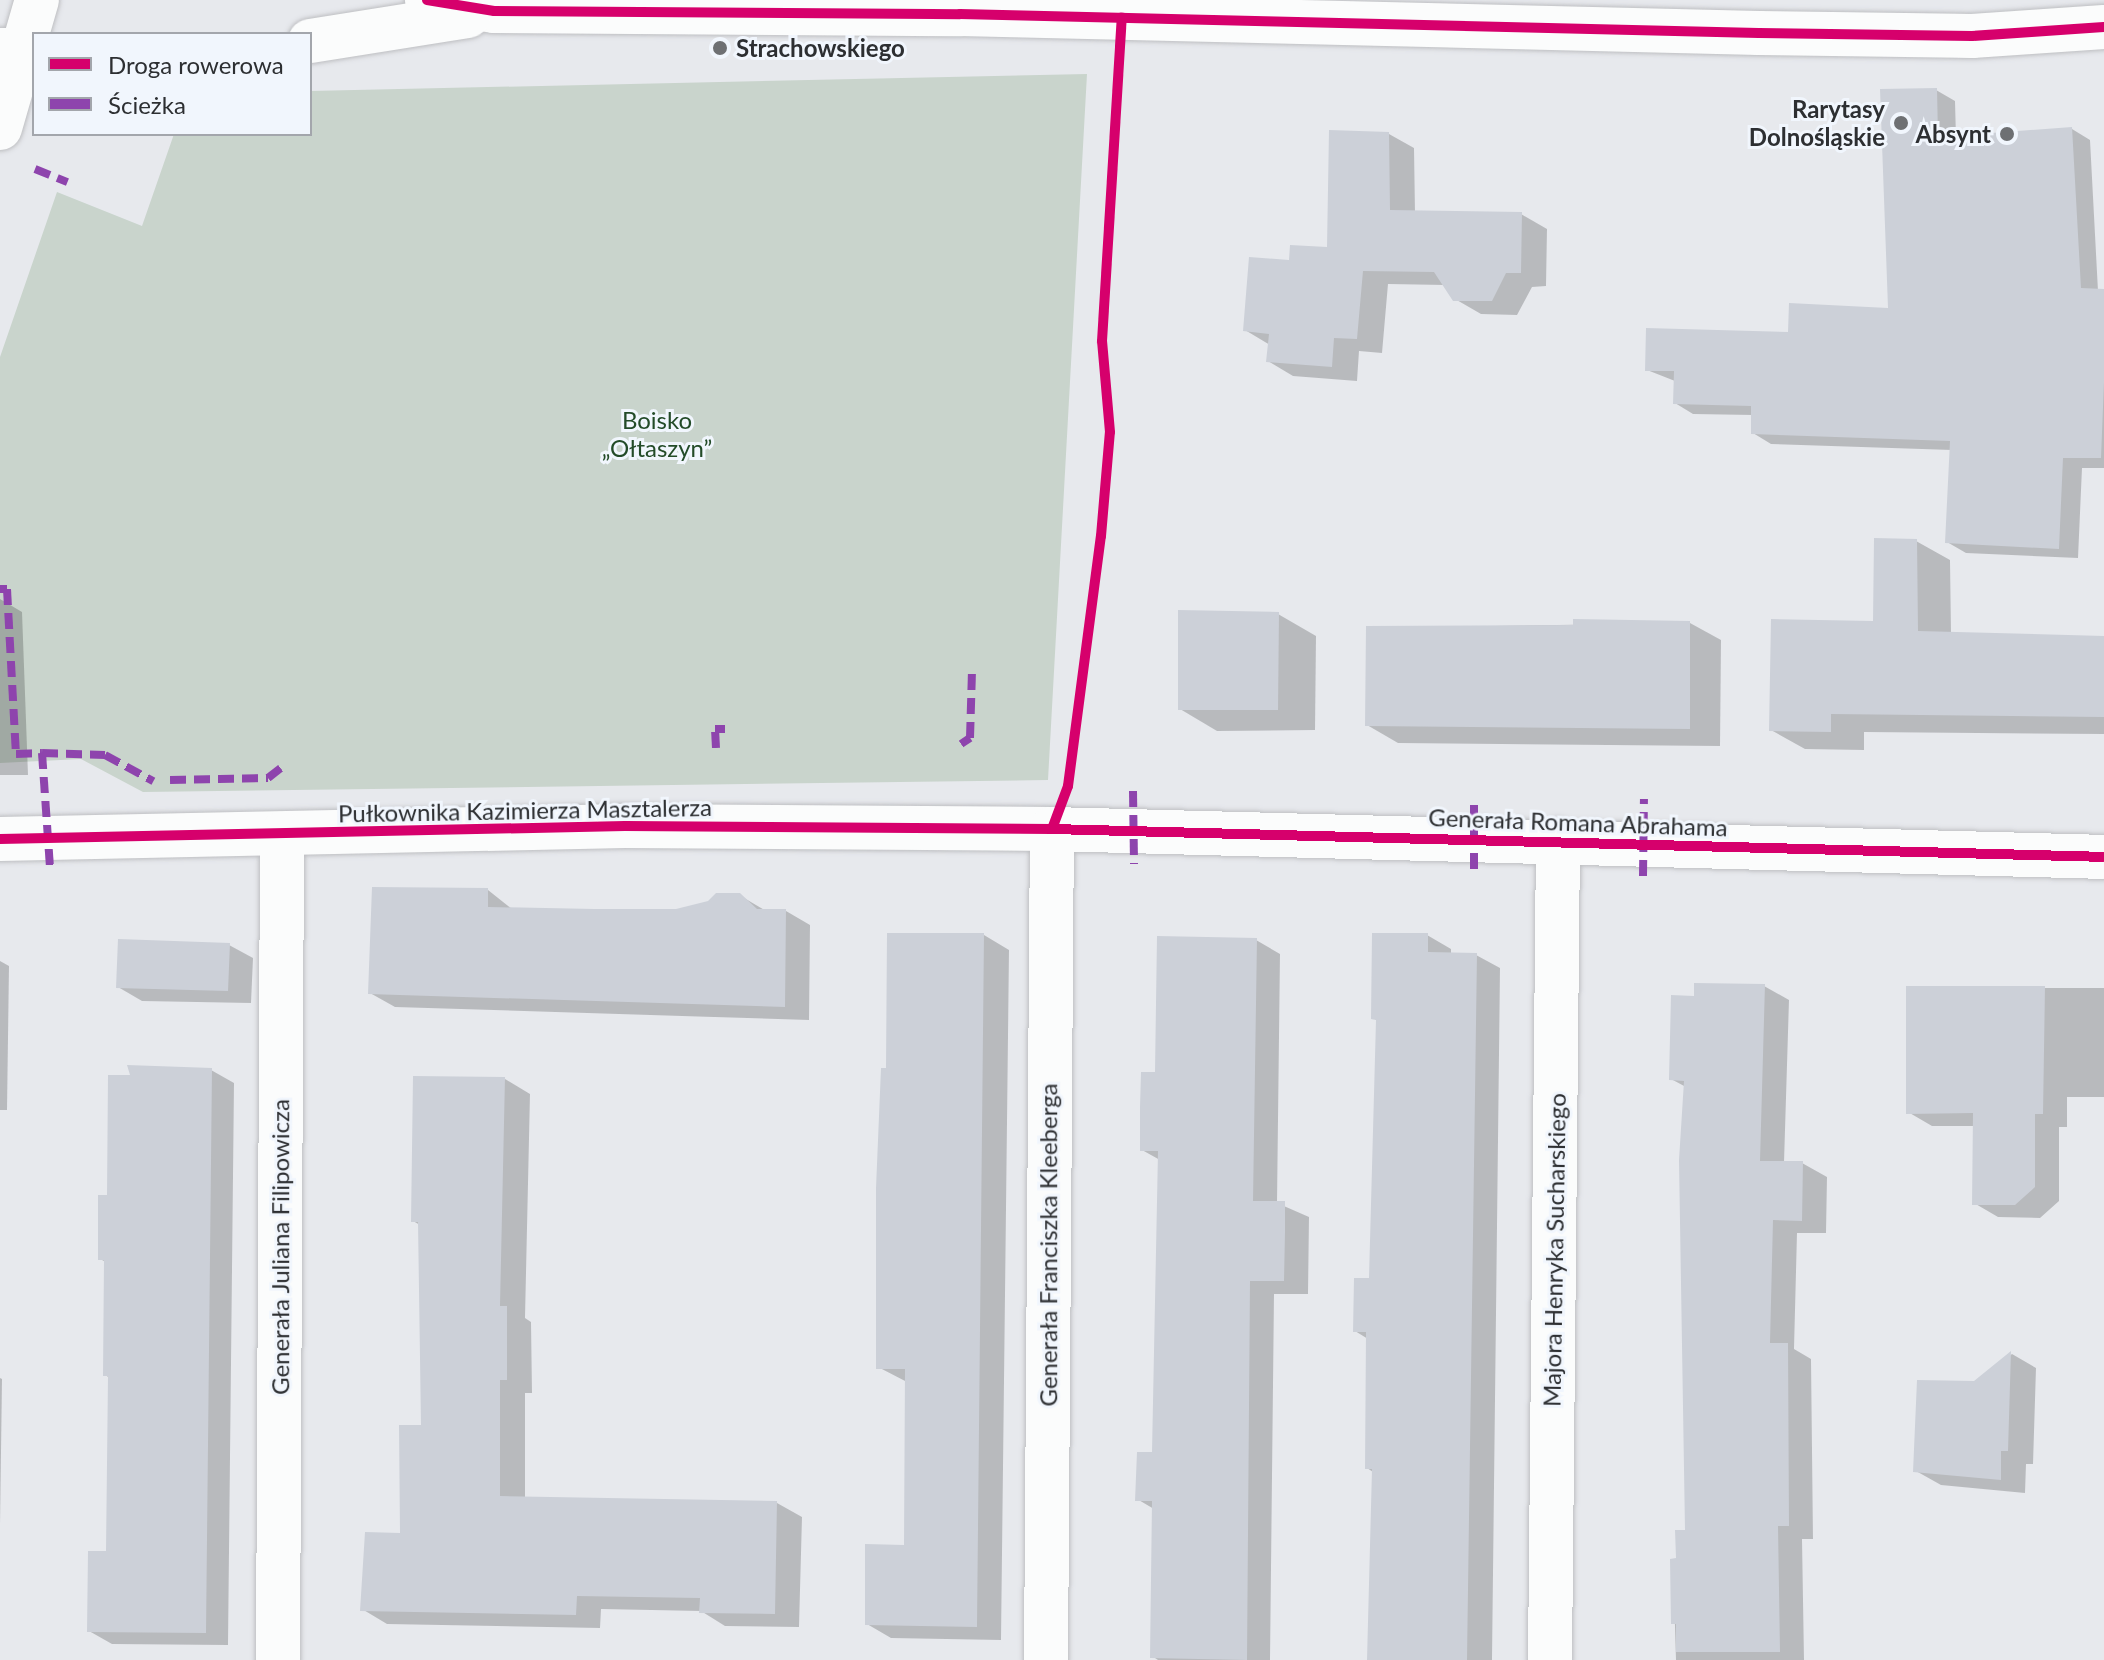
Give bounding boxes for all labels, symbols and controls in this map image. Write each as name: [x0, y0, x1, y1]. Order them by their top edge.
legend: [32, 32, 312, 136]
place label: Strachowskiego: [736, 34, 905, 62]
marker: Strachowskiego: [711, 39, 729, 57]
text: Droga rowerowa: [108, 50, 284, 79]
text: Ścieżka: [108, 90, 186, 119]
place label: Rarytasy Dolnośląskie: [1749, 95, 1885, 151]
marker: Rarytasy Dolnośląskie: [1892, 114, 1910, 132]
place label: Absynt: [1915, 120, 1991, 148]
marker: Absynt: [1998, 125, 2016, 143]
park label: Boisko „Ołtaszyn”: [602, 406, 712, 462]
street label: Pułkownika Kazimierza Masztalerza: [338, 792, 712, 828]
street label: Generała Romana Abrahama: [1428, 802, 1728, 842]
street label: Generała Franciszka Kleeberga: [1034, 1083, 1062, 1407]
street label: Majora Henryka Sucharskiego: [1537, 1093, 1571, 1407]
street label: Generała Juliana Filipowicza: [266, 1099, 294, 1395]

